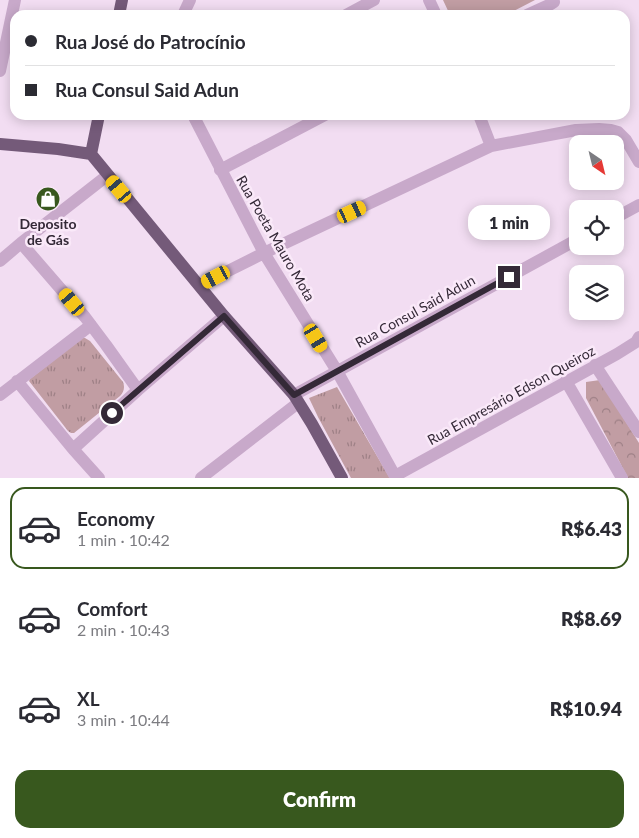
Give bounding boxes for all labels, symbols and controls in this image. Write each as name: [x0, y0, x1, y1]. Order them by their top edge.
text: Rua José do Patrocínio: [55, 30, 246, 53]
text: Rua Consul Said Adun: [55, 78, 239, 101]
north arrow: [569, 135, 624, 190]
map controls: [569, 135, 624, 320]
street label: Rua Poeta Mauro Mota: [233, 172, 319, 304]
car: [103, 173, 134, 205]
shop icon: Deposito de Gás: [35, 186, 61, 212]
car: [335, 199, 368, 225]
button: locate: [569, 200, 624, 255]
callout: 1 min: [468, 204, 550, 240]
text: 1 min: [489, 213, 529, 232]
place label: Deposito de Gás: [20, 215, 76, 248]
car: [199, 264, 232, 290]
button: layers: [569, 265, 624, 320]
route end: [498, 266, 520, 288]
street label: Rua Consul Said Adun: [352, 271, 478, 351]
car: [56, 286, 87, 318]
car: [301, 321, 330, 355]
street label: Rua Empresário Edson Queiroz: [424, 342, 598, 448]
route start: [101, 402, 123, 424]
icon: car: [17, 506, 62, 551]
text: Economy: [77, 507, 155, 530]
text: R$6.43: [561, 517, 622, 540]
text: 1 min · 10:42: [77, 530, 170, 549]
icon: car: [17, 596, 62, 641]
text: Comfort: [77, 597, 148, 620]
text: R$8.69: [561, 607, 622, 630]
text: 2 min · 10:43: [77, 620, 170, 639]
icon: car: [17, 686, 62, 731]
text: XL: [77, 687, 100, 710]
text: R$10.94: [550, 697, 622, 720]
text: 3 min · 10:44: [77, 710, 170, 729]
button: Confirm: [15, 770, 624, 828]

